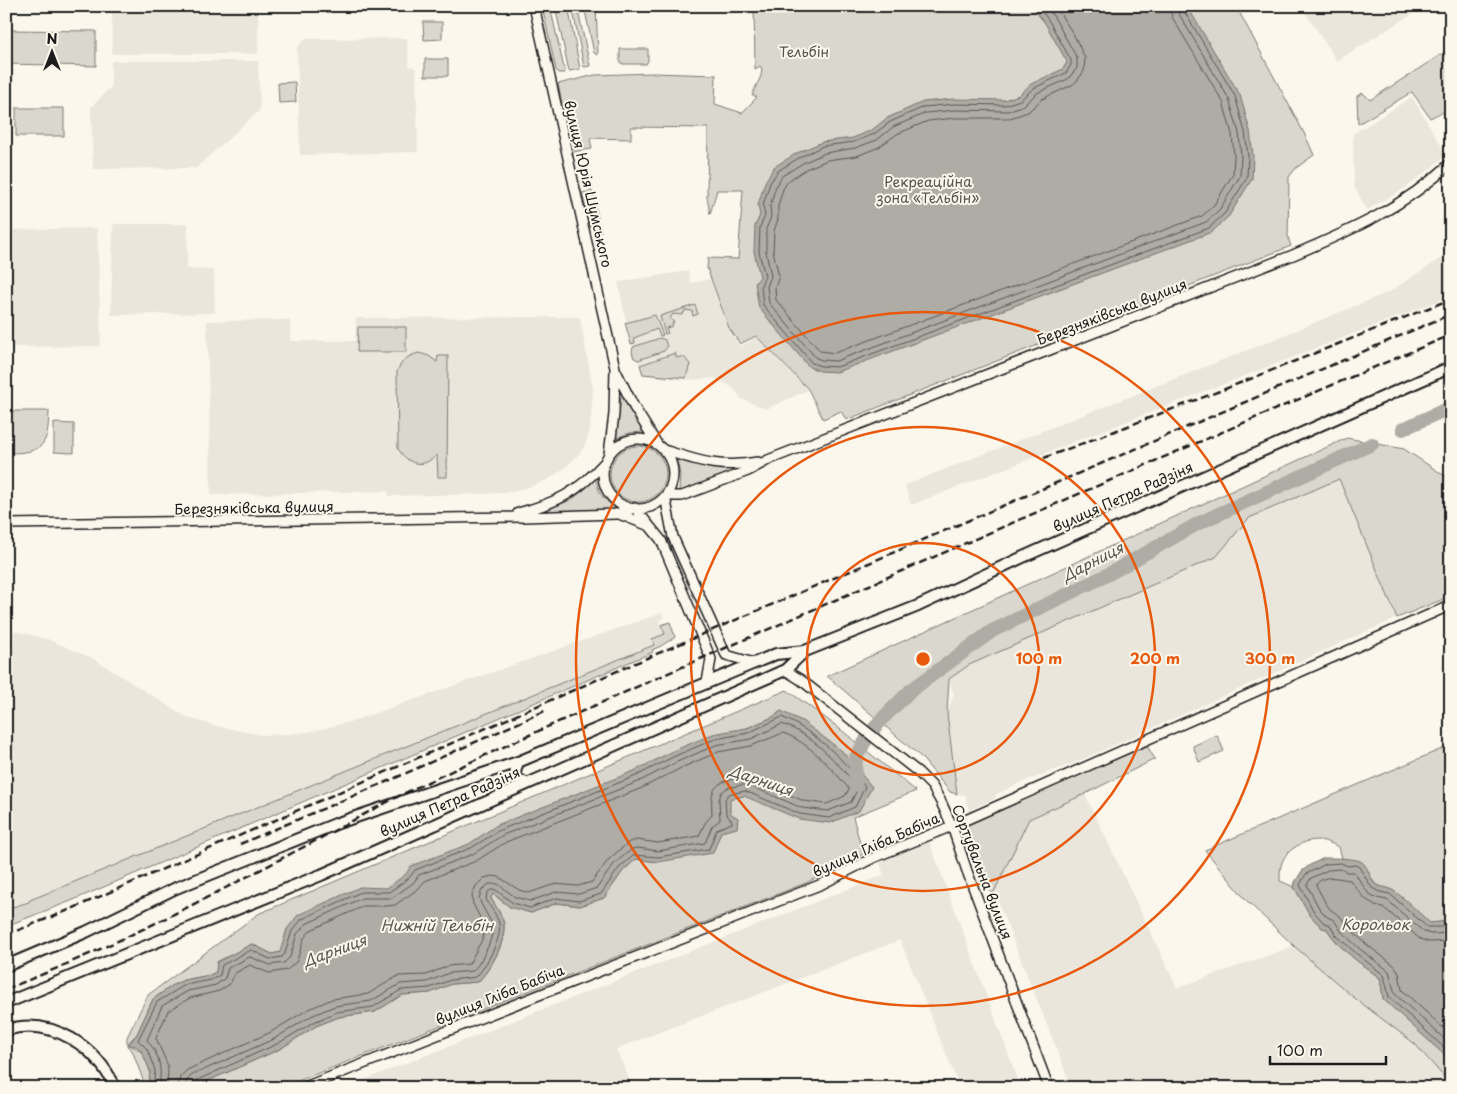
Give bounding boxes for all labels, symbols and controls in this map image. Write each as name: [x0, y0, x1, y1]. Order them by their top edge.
north arrow: [28, 28, 78, 78]
text: N: [46, 28, 58, 49]
park label: Тельбін: [779, 41, 829, 62]
street label: вулиця Юрія Шумського: [559, 98, 618, 270]
park label: Рекреаційна зона «Тельбін»: [876, 171, 979, 208]
street label: Березняківська вулиця: [1034, 273, 1190, 350]
street label: вулиця Петра Радзіня: [1049, 456, 1196, 537]
street label: Березняківська вулиця: [174, 496, 334, 519]
water label: Дарниця: [1056, 535, 1128, 587]
text: 100 m: [1016, 646, 1062, 669]
text: 200 m: [1130, 646, 1180, 669]
text: 300 m: [1245, 646, 1295, 669]
centre of rings: [914, 650, 932, 668]
water label: Дарниця: [725, 757, 797, 801]
street label: вулиця Петра Радзіня: [376, 761, 523, 842]
street label: Сортувальна вулиця: [947, 801, 1018, 942]
street label: вулиця Гліба Бабіча: [809, 807, 943, 882]
water label: Корольок: [1341, 912, 1411, 935]
water label: Нижній Тельбін: [381, 913, 495, 936]
water label: Дарниця: [298, 927, 370, 972]
street label: вулиця Гліба Бабіча: [432, 959, 568, 1030]
scale bar: [1270, 1034, 1386, 1066]
text: 100 m: [1277, 1038, 1323, 1061]

